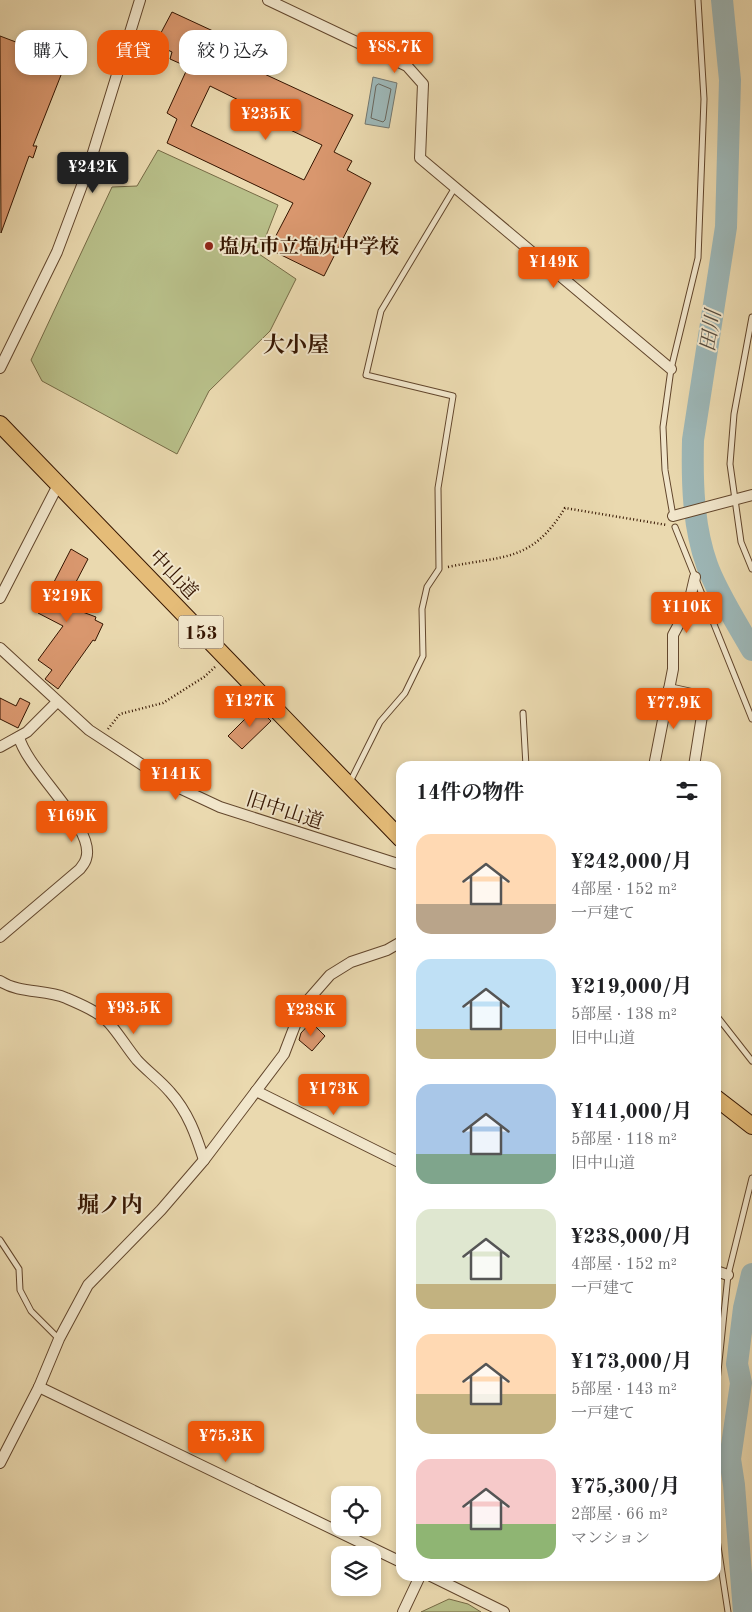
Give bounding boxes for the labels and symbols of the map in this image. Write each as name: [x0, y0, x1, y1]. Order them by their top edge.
pin: ¥88.7K: [354, 32, 436, 74]
pin: ¥235K: [231, 98, 301, 141]
pin: ¥242K: [58, 152, 128, 194]
place label: 塩尻市立塩尻中学校: [219, 236, 399, 258]
marker: 塩尻市立塩尻中学校: [203, 240, 215, 252]
pin: ¥149K: [519, 246, 589, 289]
water label: 田川: [697, 307, 725, 354]
district label: 大小屋: [263, 333, 329, 357]
street label: 中山道: [145, 545, 202, 604]
pin: ¥219K: [32, 580, 102, 623]
pin: ¥110K: [652, 592, 722, 634]
road number: 153: [178, 616, 224, 649]
pin: ¥127K: [215, 686, 285, 728]
pin: ¥77.9K: [633, 688, 715, 730]
pin: ¥141K: [141, 758, 211, 801]
street label: 旧中山道: [243, 788, 326, 834]
pin: ¥169K: [37, 800, 107, 843]
pin: ¥93.5K: [93, 992, 175, 1035]
pin: ¥238K: [276, 994, 346, 1037]
pin: ¥173K: [299, 1074, 369, 1116]
district label: 堀ノ内: [77, 1193, 143, 1217]
pin: ¥75.3K: [185, 1420, 267, 1463]

